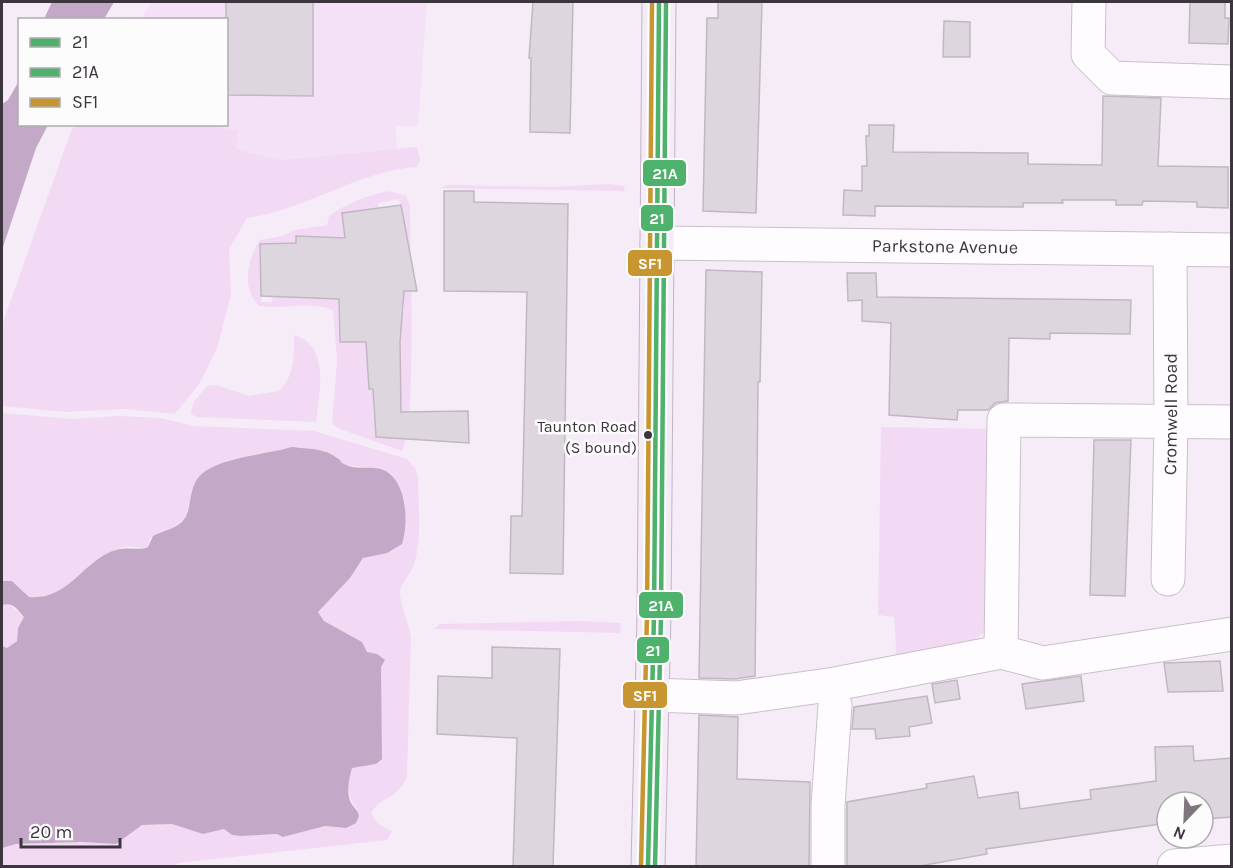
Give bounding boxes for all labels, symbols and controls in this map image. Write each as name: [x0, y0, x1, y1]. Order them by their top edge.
legend: [18, 18, 228, 126]
text: 21: [72, 31, 88, 53]
text: 21A: [72, 61, 99, 83]
text: SF1: [72, 91, 98, 113]
line badge: 21A: [642, 159, 687, 187]
text: 21A: [652, 164, 678, 183]
line badge: 21: [640, 204, 674, 232]
text: 21: [649, 209, 665, 228]
street label: Parkstone Avenue: [872, 235, 1018, 258]
line badge: SF1: [627, 249, 673, 277]
text: SF1: [638, 254, 662, 273]
street label: Cromwell Road: [1159, 353, 1182, 475]
place label: Taunton Road (S bound): [537, 417, 637, 457]
marker: Taunton Road (S bound): [642, 429, 654, 441]
line badge: 21A: [638, 591, 684, 619]
text: 21A: [648, 596, 674, 615]
line badge: 21: [636, 636, 670, 664]
text: 21: [645, 641, 661, 660]
line badge: SF1: [622, 681, 668, 709]
text: SF1: [633, 686, 657, 705]
north arrow: [1155, 790, 1215, 850]
scale bar: [21, 811, 120, 849]
text: 20 m: [30, 821, 72, 843]
text: N: [1170, 822, 1188, 844]

